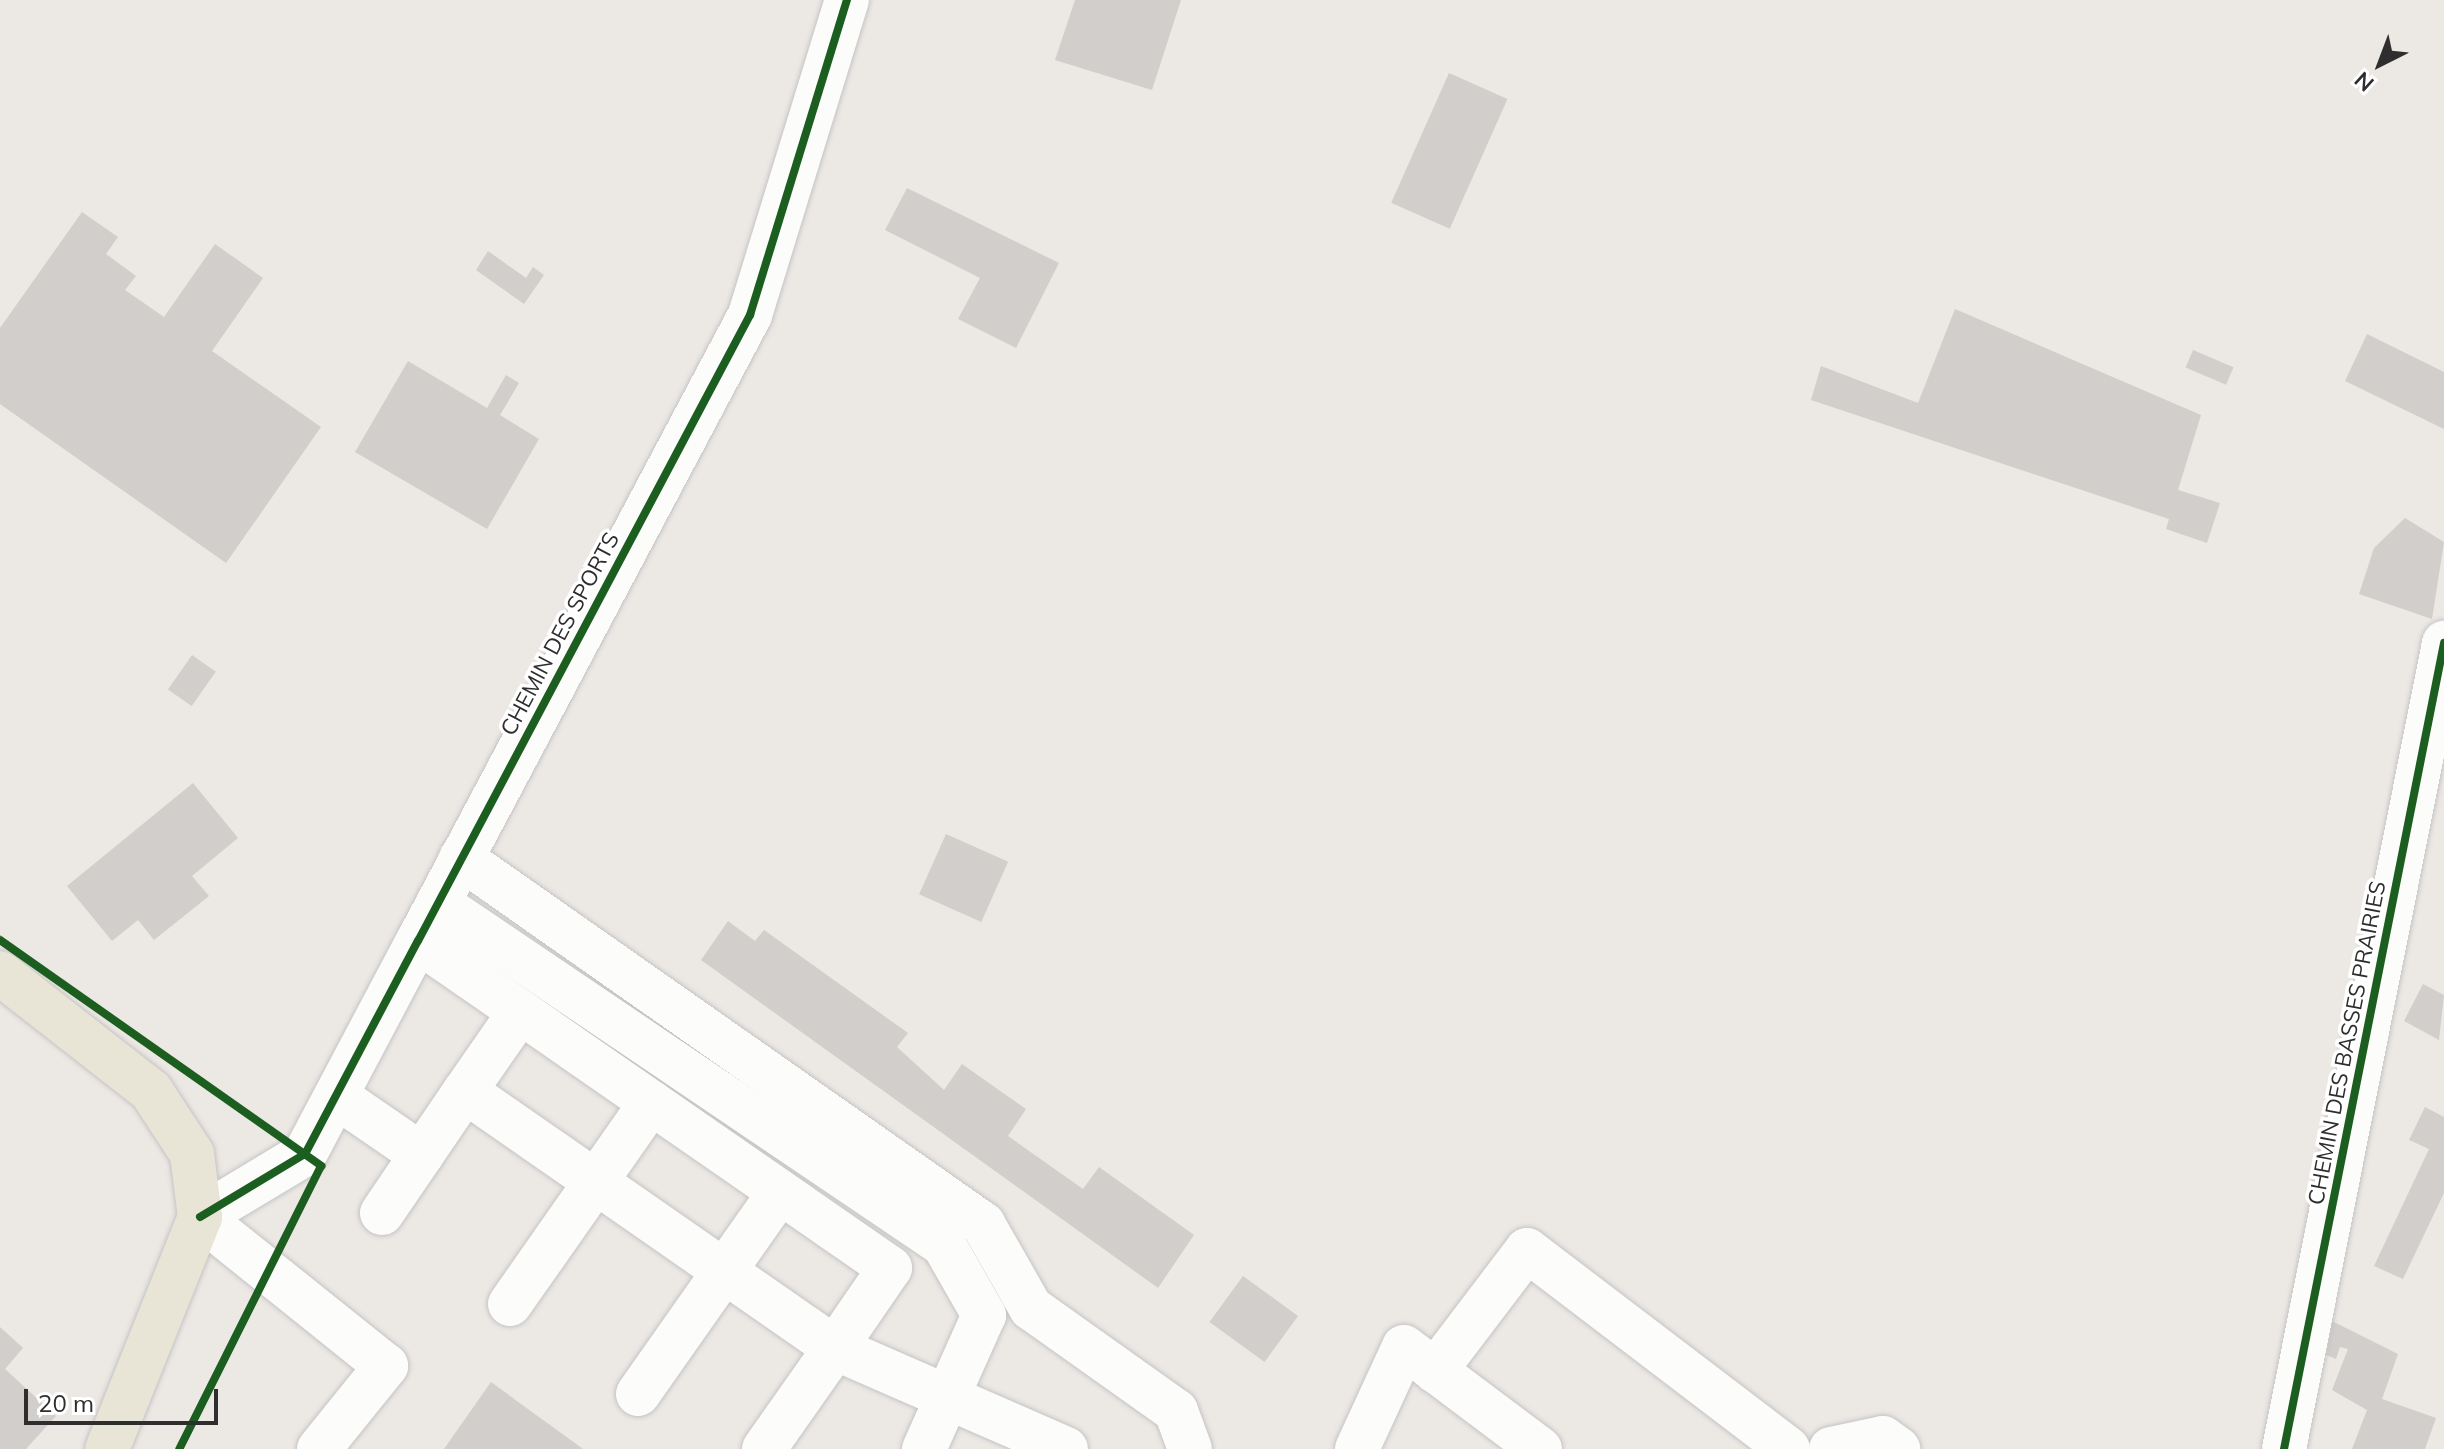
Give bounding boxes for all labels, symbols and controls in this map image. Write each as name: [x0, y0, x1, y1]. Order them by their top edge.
north arrow: [2340, 24, 2420, 104]
text: N: [2348, 66, 2379, 98]
street label: CHEMIN DES SPORTS: [495, 528, 625, 740]
street label: CHEMIN DES BASSES PRAIRIES: [2303, 879, 2391, 1207]
scale bar: [28, 1373, 222, 1423]
text: 20 m: [38, 1388, 94, 1418]

